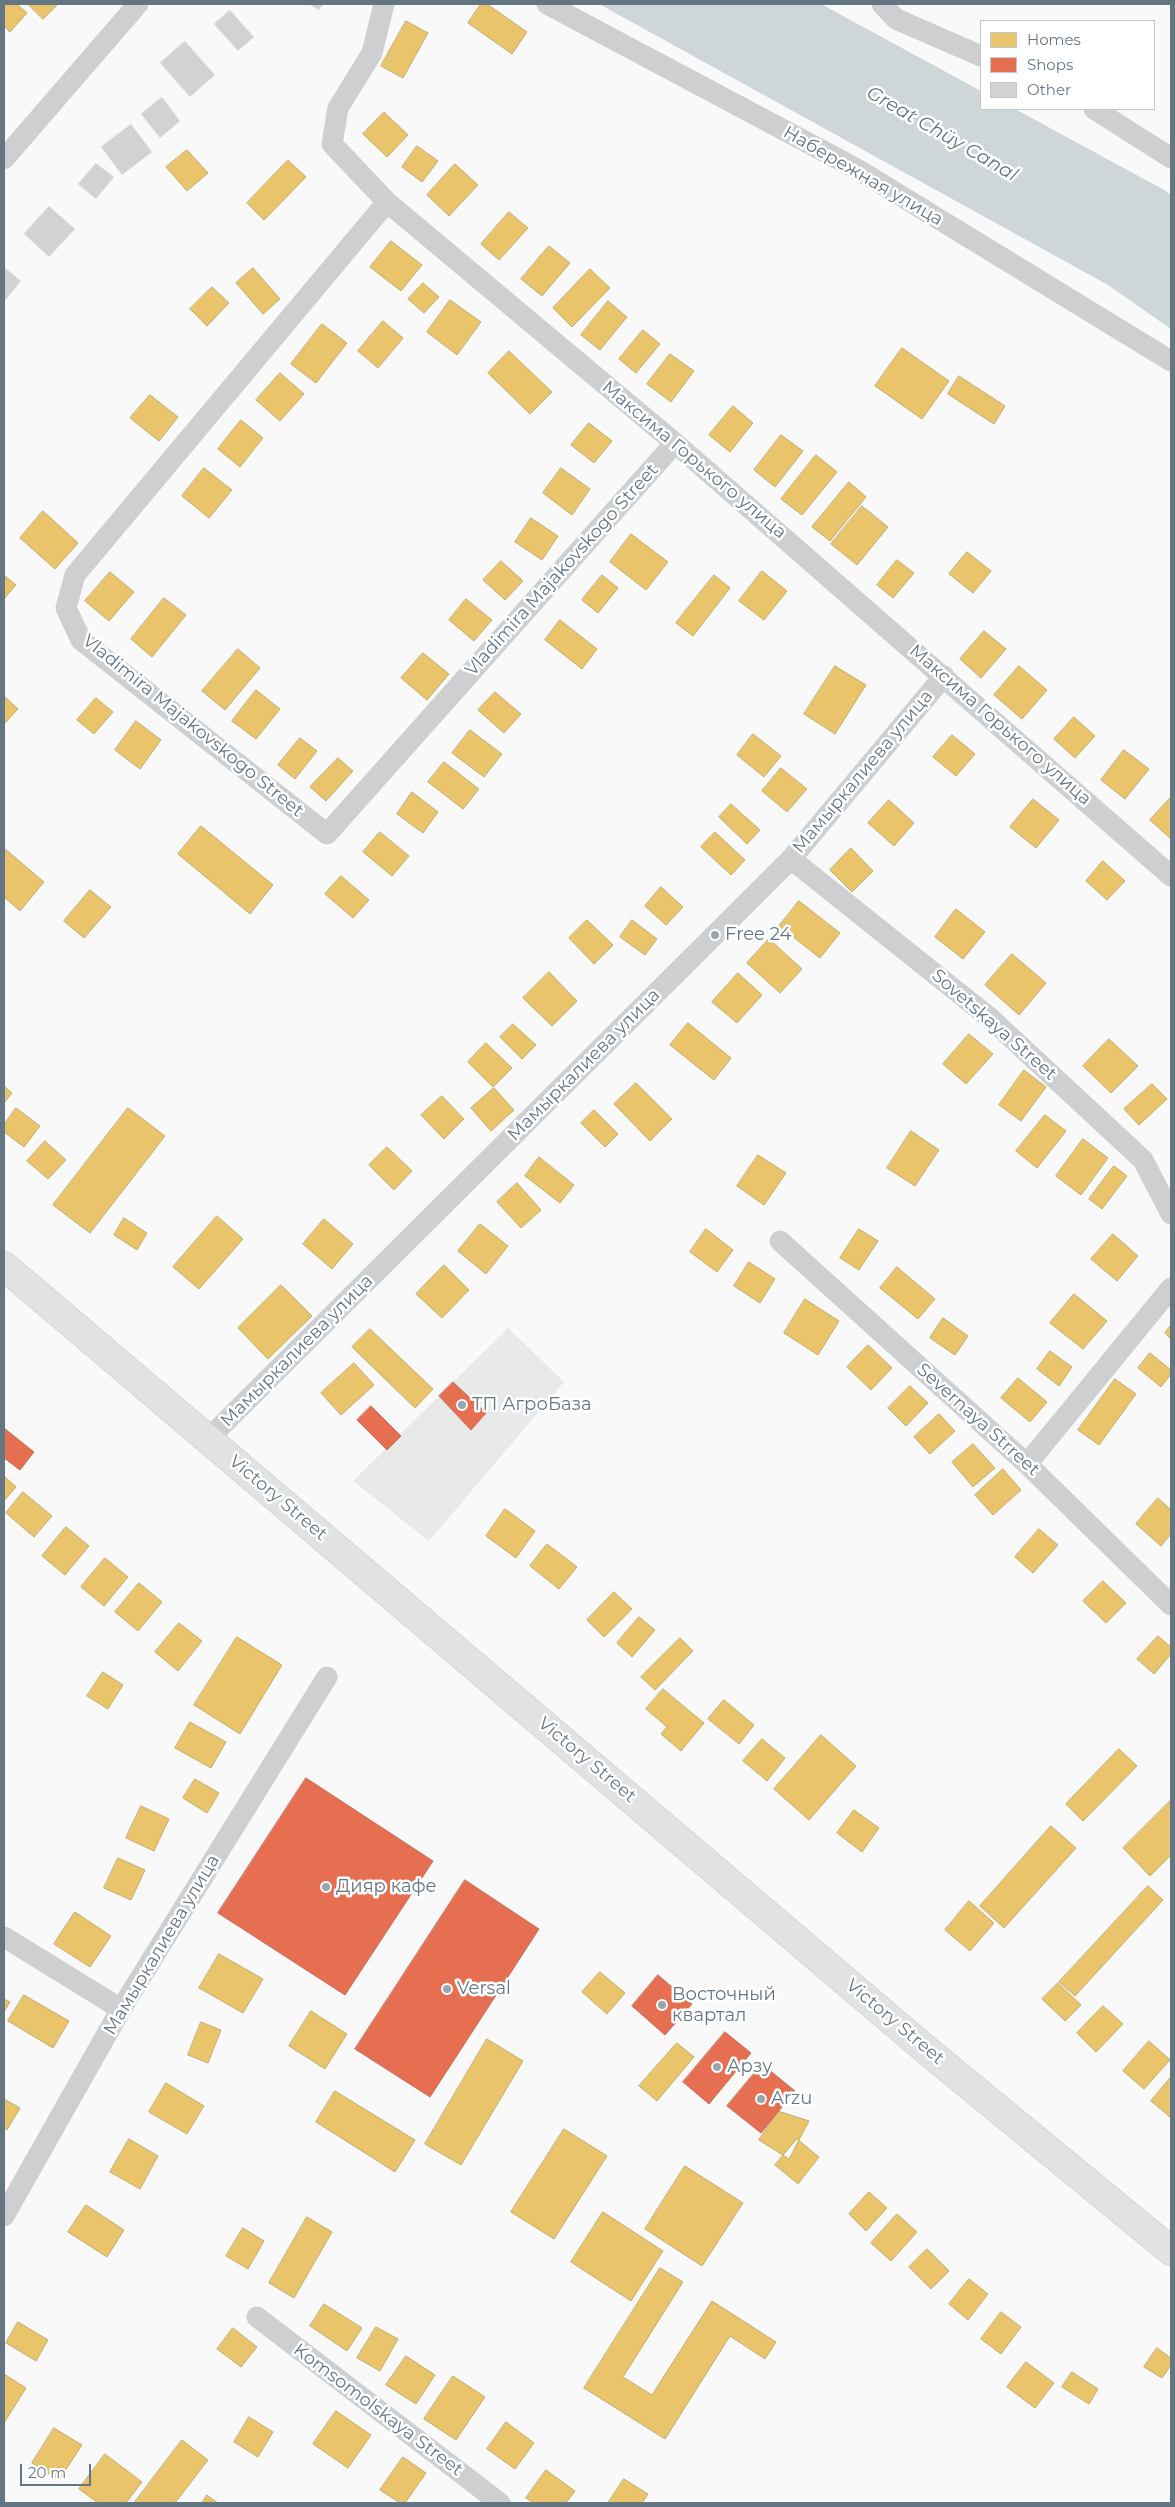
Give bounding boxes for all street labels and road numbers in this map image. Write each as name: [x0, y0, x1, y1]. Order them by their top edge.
street label: Набережная улица: [779, 121, 947, 231]
street label: Максима Горького улица: [597, 376, 791, 544]
street label: Vladimira Majakovskogo Street: [461, 459, 663, 681]
street label: Vladimira Majakovskogo Street: [78, 630, 308, 822]
street label: Максима Горького улица: [905, 640, 1095, 810]
street label: Мамыркалиева улица: [788, 686, 938, 858]
street label: Sovetskaya Street: [927, 965, 1061, 1085]
street label: Мамыркалиева улица: [503, 984, 665, 1146]
street label: Мамыркалиева улица: [216, 1270, 378, 1432]
street label: Severnaya Strreet: [912, 1359, 1044, 1481]
street label: Victory Street: [224, 1451, 332, 1545]
street label: Victory Street: [533, 1713, 641, 1807]
street label: Мамыркалиева улица: [100, 1851, 224, 2039]
street label: Victory Street: [841, 1975, 949, 2069]
street label: Komsomolskaya Street: [289, 2339, 467, 2481]

